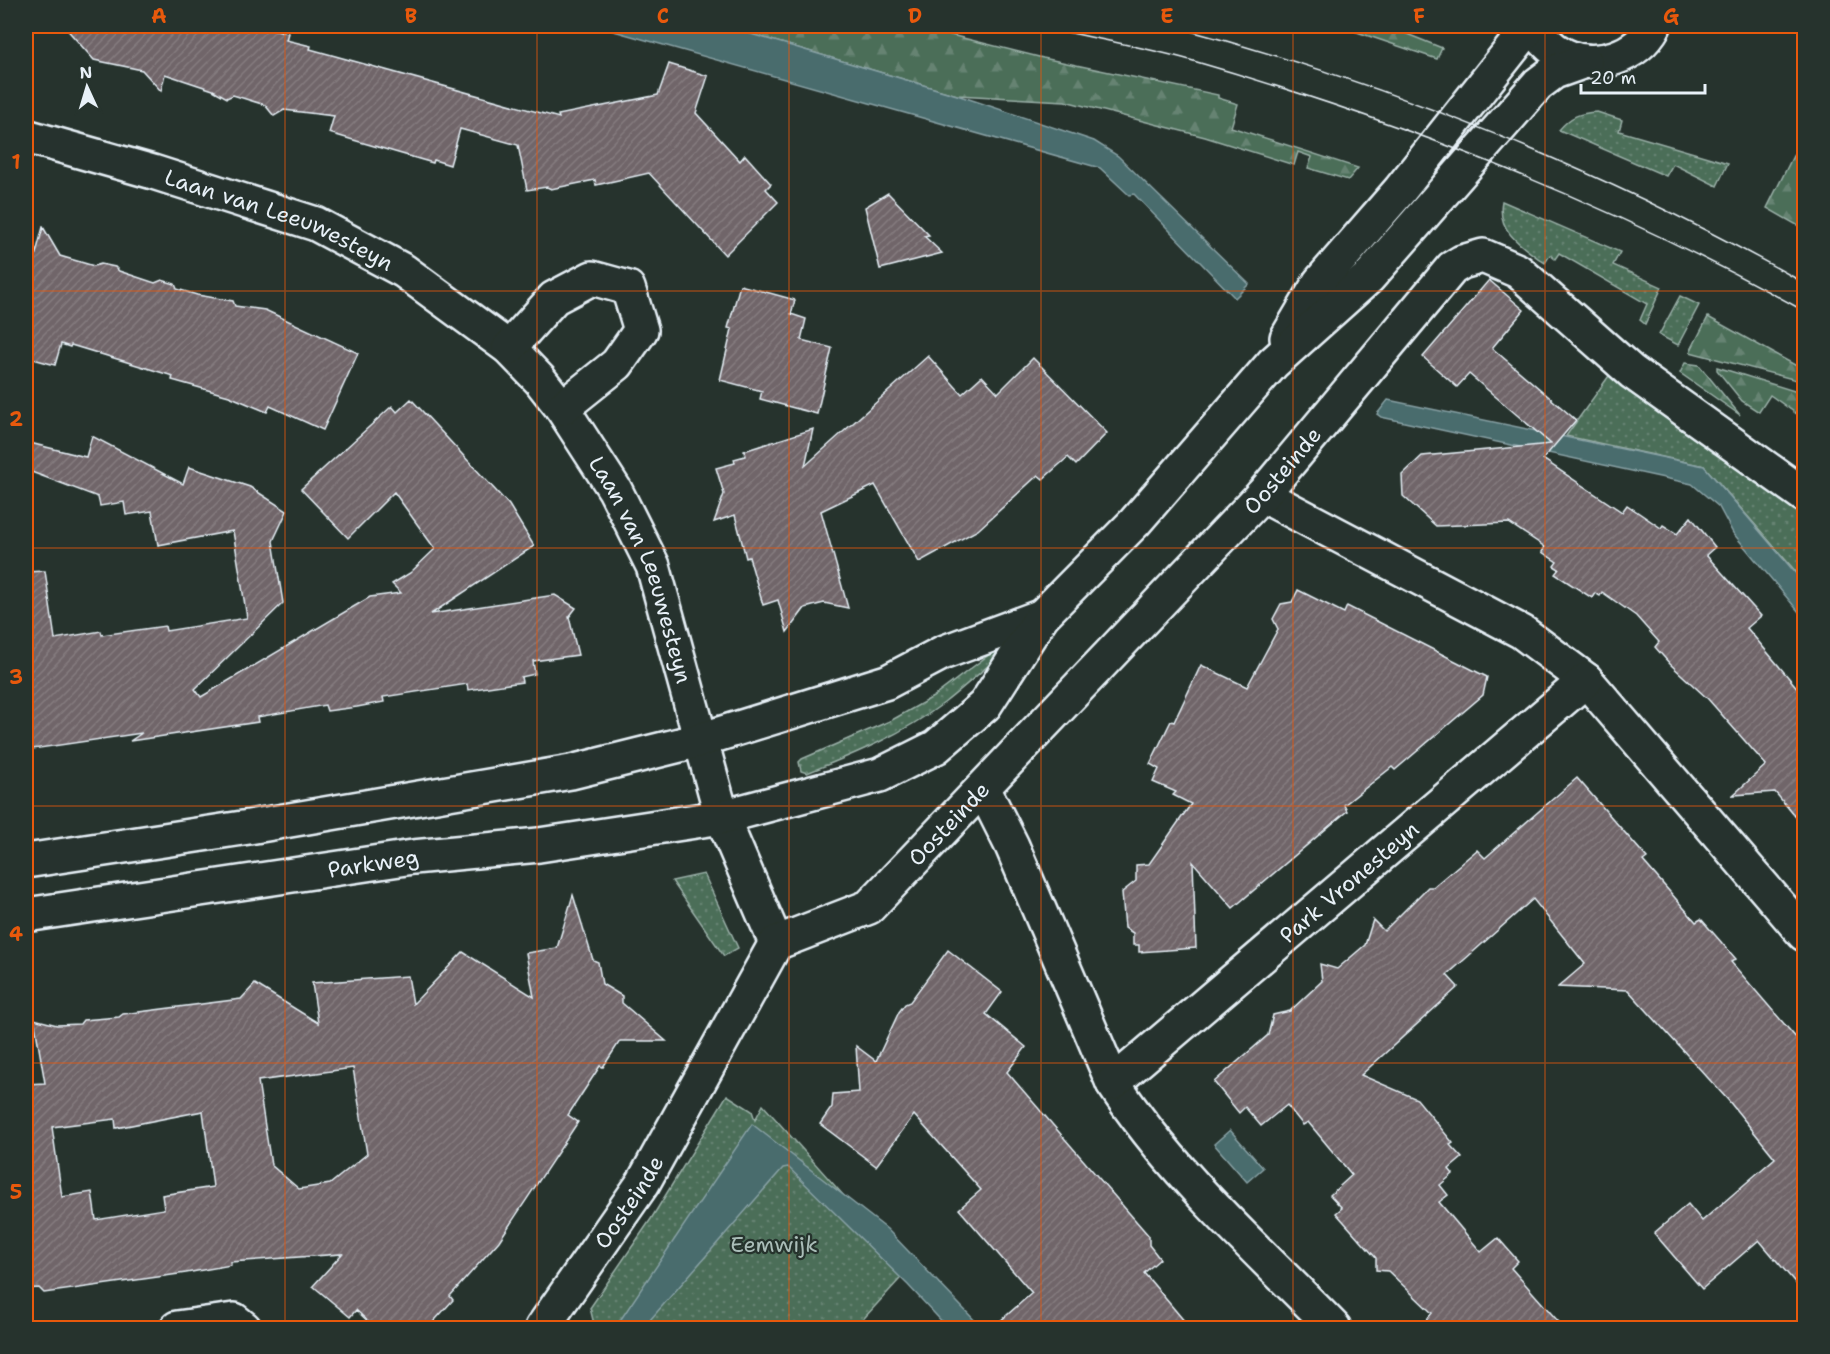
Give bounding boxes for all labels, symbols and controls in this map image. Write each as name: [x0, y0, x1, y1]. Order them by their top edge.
text: A: [151, 3, 167, 29]
text: B: [405, 3, 417, 29]
text: C: [657, 3, 669, 29]
text: D: [908, 3, 922, 29]
text: E: [1160, 3, 1174, 29]
text: F: [1413, 3, 1425, 29]
text: G: [1663, 3, 1679, 29]
north arrow: [57, 57, 117, 117]
scale bar: [1581, 57, 1706, 95]
text: N: [79, 62, 93, 83]
text: 20 m: [1590, 66, 1636, 90]
text: 1: [11, 149, 21, 175]
street label: Laan van Leeuwesteyn: [161, 163, 398, 278]
text: 2: [9, 406, 23, 432]
street label: Oosteinde: [1237, 421, 1328, 521]
street label: Laan van Leeuwesteyn: [582, 451, 699, 687]
text: 3: [9, 664, 23, 690]
street label: Oosteinde: [902, 776, 996, 872]
street label: Park Vronesteyn: [1274, 815, 1425, 950]
street label: Parkweg: [326, 842, 421, 885]
text: 4: [9, 921, 23, 947]
street label: Oosteinde: [588, 1151, 670, 1255]
text: 5: [10, 1179, 22, 1205]
park label: Eemwijk: [730, 1230, 818, 1259]

